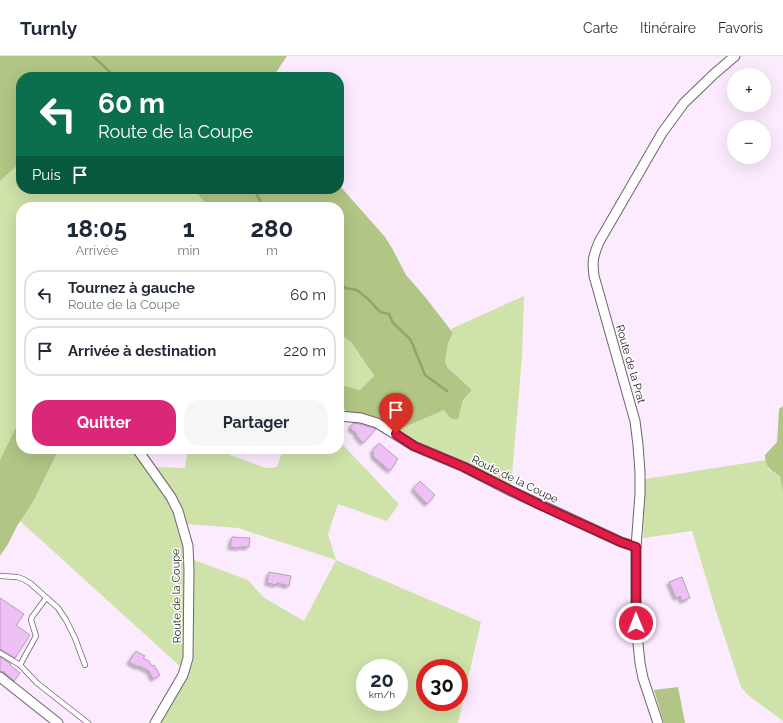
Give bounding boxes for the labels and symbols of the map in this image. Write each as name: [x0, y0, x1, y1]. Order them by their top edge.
street label: Route de la Prat: [613, 323, 648, 405]
pin: [379, 393, 413, 434]
street label: Route de la Coupe: [469, 453, 561, 506]
street label: Route de la Coupe: [169, 548, 184, 643]
position arrow: [615, 602, 657, 644]
speed limit sign: 30: [416, 659, 468, 711]

